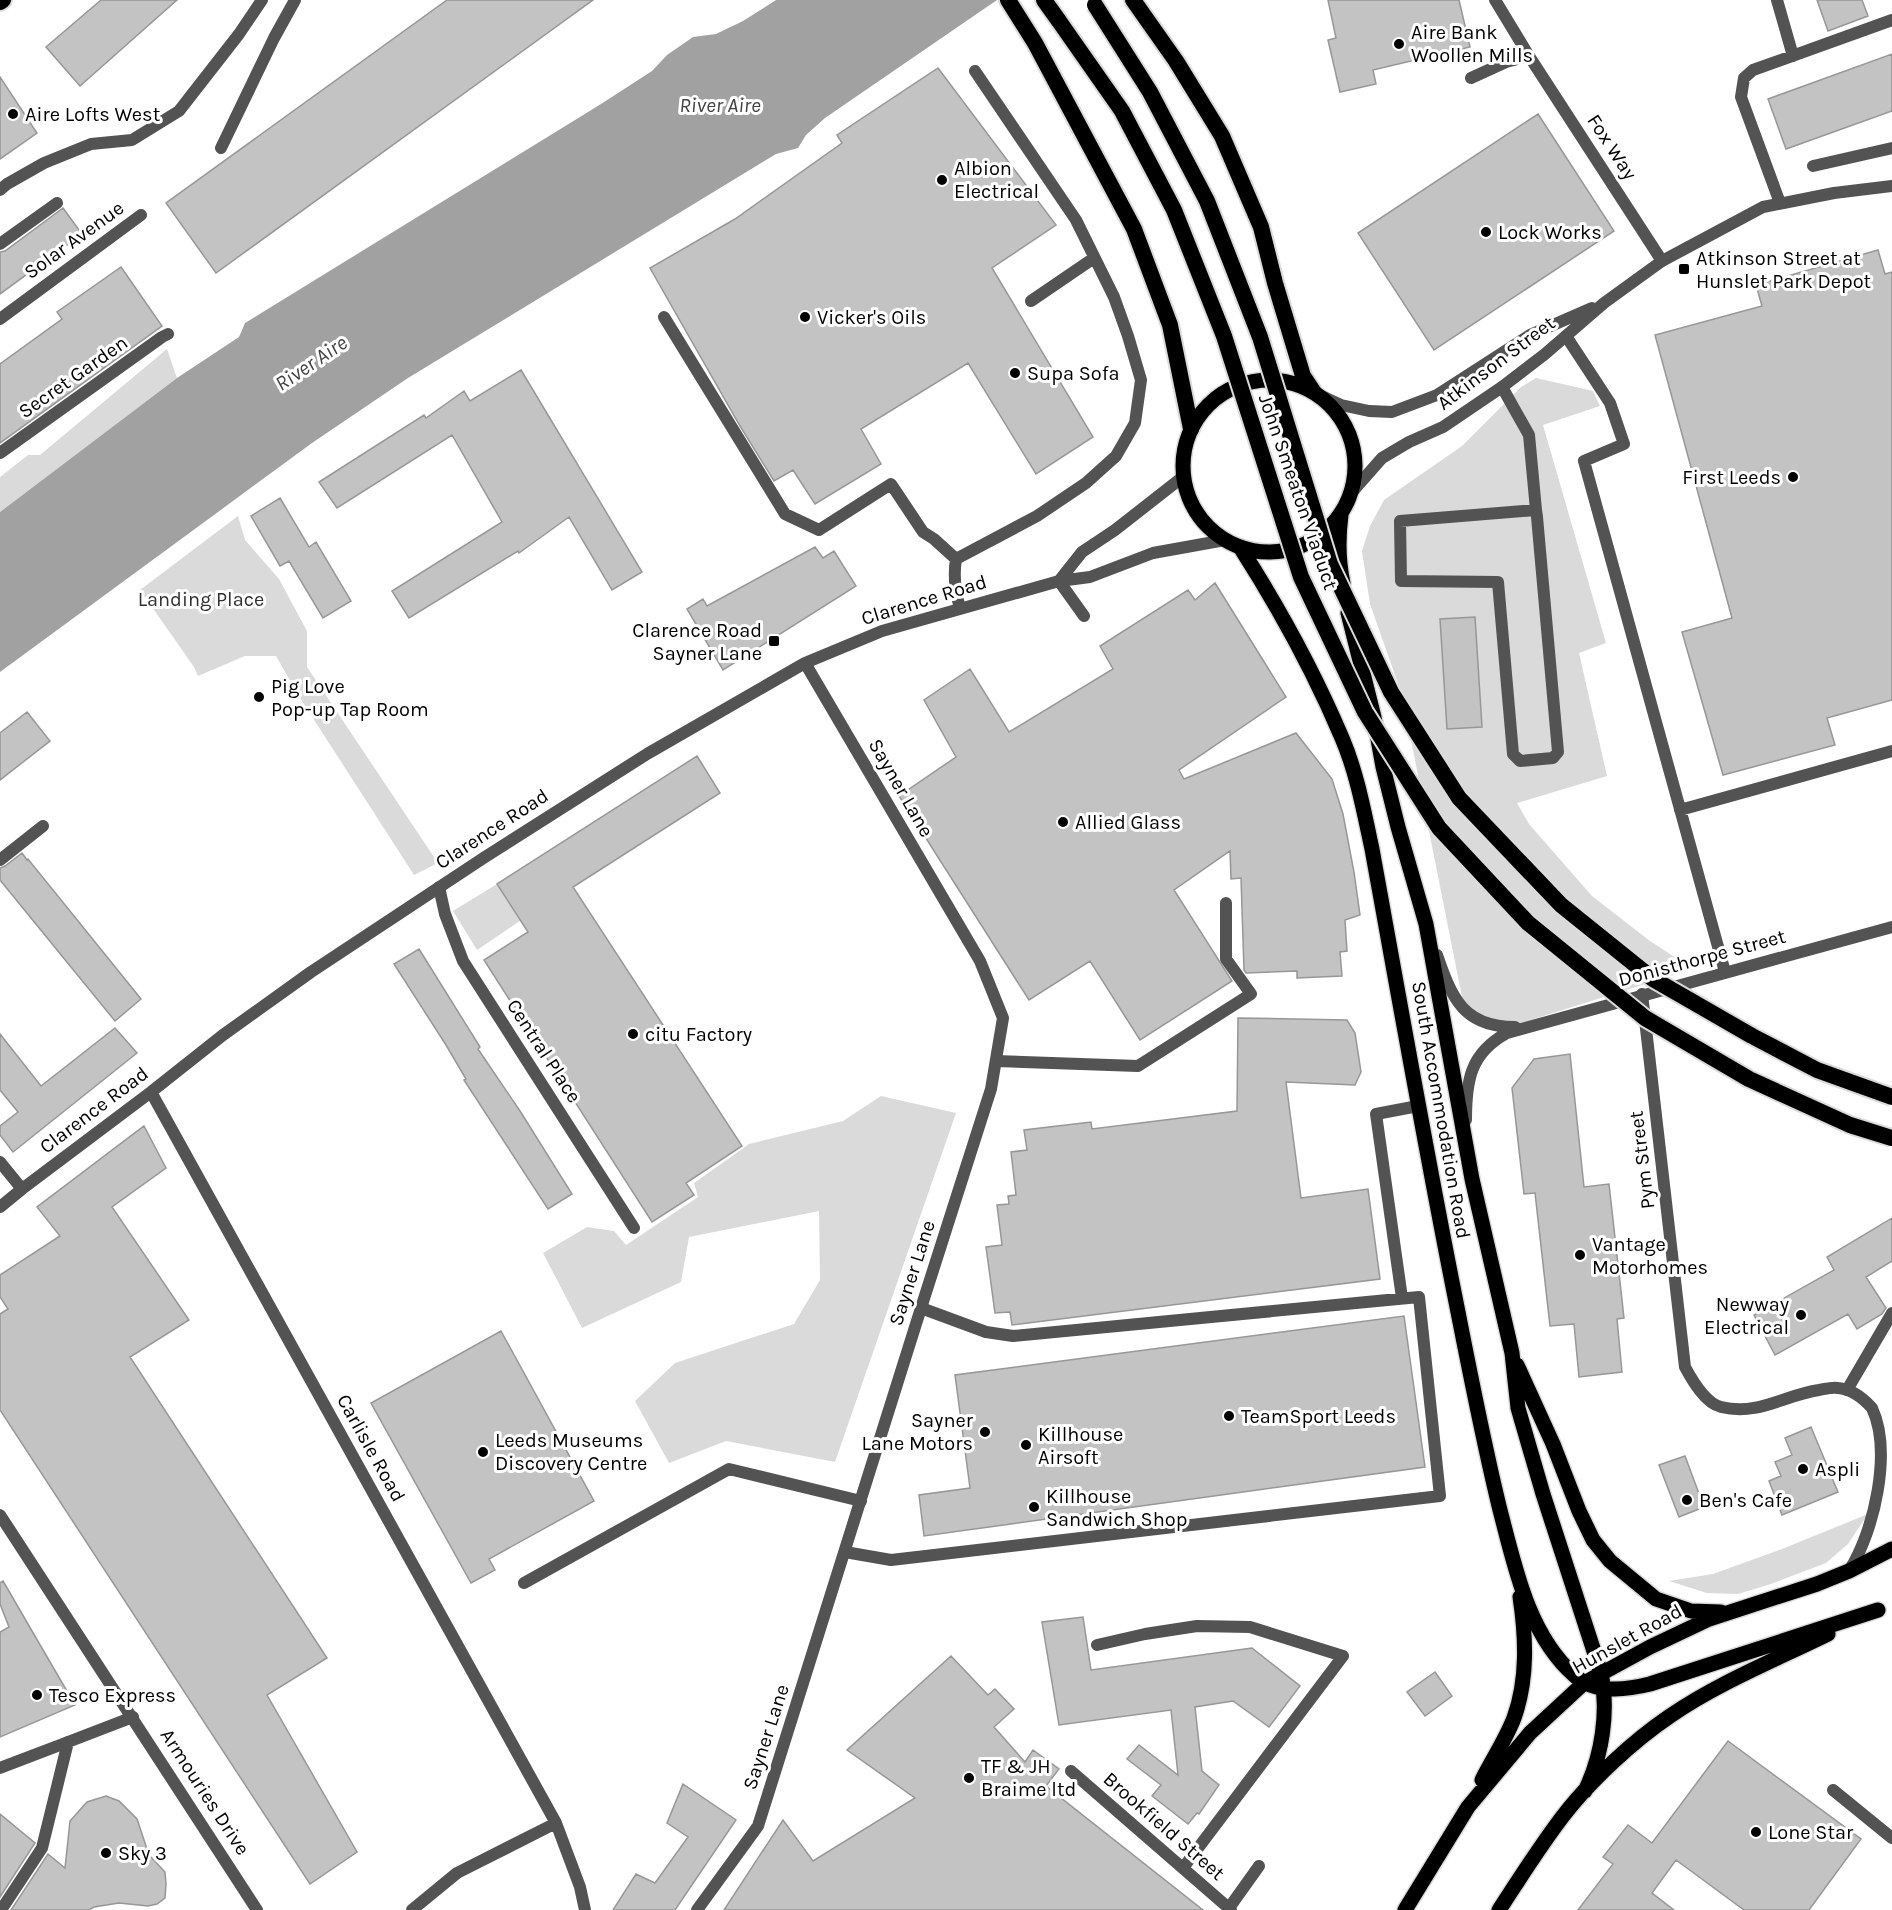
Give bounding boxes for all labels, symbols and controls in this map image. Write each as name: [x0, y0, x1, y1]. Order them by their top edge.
place label: Aire Bank Woollen Mills: [1411, 21, 1533, 67]
marker: Aire Bank Woollen Mills: [1392, 37, 1406, 51]
water label: River Aire: [679, 93, 761, 117]
place label: Aire Lofts West: [25, 103, 161, 126]
marker: Aire Lofts West: [6, 107, 20, 121]
street label: Fox Way: [1582, 110, 1642, 184]
place label: Albion Electrical: [954, 157, 1039, 203]
marker: Albion Electrical: [935, 173, 949, 187]
street label: Solar Avenue: [20, 196, 128, 284]
place label: Lock Works: [1498, 221, 1602, 244]
marker: Lock Works: [1479, 225, 1493, 239]
place label: Atkinson Street at Hunslet Park Depot: [1696, 247, 1872, 293]
marker: Atkinson Street at Hunslet Park Depot: [1677, 262, 1691, 276]
place label: Vicker's Oils: [817, 306, 926, 329]
marker: Vicker's Oils: [798, 310, 812, 324]
street label: Atkinson Street: [1433, 311, 1560, 415]
water label: River Aire: [270, 330, 352, 396]
street label: Secret Garden: [14, 331, 132, 423]
place label: Supa Sofa: [1027, 362, 1120, 385]
marker: Supa Sofa: [1008, 366, 1022, 380]
street label: John Smeaton Viaduct: [1254, 391, 1342, 593]
place label: First Leeds: [1682, 466, 1781, 489]
marker: First Leeds: [1786, 470, 1800, 484]
street label: Clarence Road: [859, 570, 989, 630]
park label: Landing Place: [138, 588, 264, 611]
place label: Clarence Road Sayner Lane: [632, 619, 762, 665]
marker: Clarence Road Sayner Lane: [767, 634, 781, 648]
place label: Pig Love Pop-up Tap Room: [271, 675, 429, 721]
marker: Pig Love Pop-up Tap Room: [252, 690, 266, 704]
street label: Sayner Lane: [864, 735, 938, 841]
street label: Clarence Road: [431, 784, 553, 874]
place label: Allied Glass: [1075, 811, 1181, 834]
marker: Allied Glass: [1056, 815, 1070, 829]
street label: Donisthorpe Street: [1616, 925, 1789, 991]
street label: South Accommodation Road: [1407, 979, 1475, 1241]
street label: Central Place: [502, 995, 586, 1107]
place label: citu Factory: [645, 1023, 752, 1046]
marker: citu Factory: [626, 1027, 640, 1041]
street label: Clarence Road: [35, 1062, 153, 1158]
street label: Pym Street: [1625, 1109, 1659, 1210]
street label: Sayner Lane: [884, 1217, 940, 1329]
place label: Vantage Motorhomes: [1592, 1233, 1708, 1279]
marker: Vantage Motorhomes: [1573, 1248, 1587, 1262]
place label: Newway Electrical: [1704, 1293, 1789, 1339]
marker: Newway Electrical: [1794, 1308, 1808, 1322]
street label: Carlisle Road: [332, 1390, 410, 1506]
place label: TeamSport Leeds: [1241, 1405, 1396, 1428]
place label: Sayner Lane Motors: [861, 1409, 974, 1455]
marker: TeamSport Leeds: [1222, 1409, 1236, 1423]
place label: Killhouse Airsoft: [1038, 1423, 1123, 1469]
marker: Sayner Lane Motors: [978, 1425, 992, 1439]
place label: Leeds Museums Discovery Centre: [495, 1429, 647, 1475]
marker: Killhouse Airsoft: [1019, 1438, 1033, 1452]
marker: Leeds Museums Discovery Centre: [476, 1445, 490, 1459]
place label: Aspli: [1815, 1458, 1860, 1481]
marker: Aspli: [1796, 1462, 1810, 1476]
place label: Killhouse Sandwich Shop: [1046, 1485, 1187, 1531]
place label: Ben's Cafe: [1699, 1489, 1792, 1512]
marker: Ben's Cafe: [1680, 1493, 1694, 1507]
marker: Killhouse Sandwich Shop: [1027, 1500, 1041, 1514]
street label: Hunslet Road: [1568, 1599, 1686, 1679]
street label: Sayner Lane: [738, 1681, 794, 1793]
place label: Tesco Express: [49, 1684, 176, 1707]
marker: Tesco Express: [30, 1688, 44, 1702]
street label: Armouries Drive: [156, 1725, 254, 1859]
place label: TF & JH Braime ltd: [981, 1755, 1076, 1801]
street label: Brookfield Street: [1099, 1767, 1230, 1885]
marker: TF & JH Braime ltd: [962, 1771, 976, 1785]
place label: Lone Star: [1768, 1821, 1854, 1844]
marker: Lone Star: [1749, 1825, 1763, 1839]
place label: Sky 3: [118, 1842, 167, 1865]
marker: Sky 3: [99, 1846, 113, 1860]

